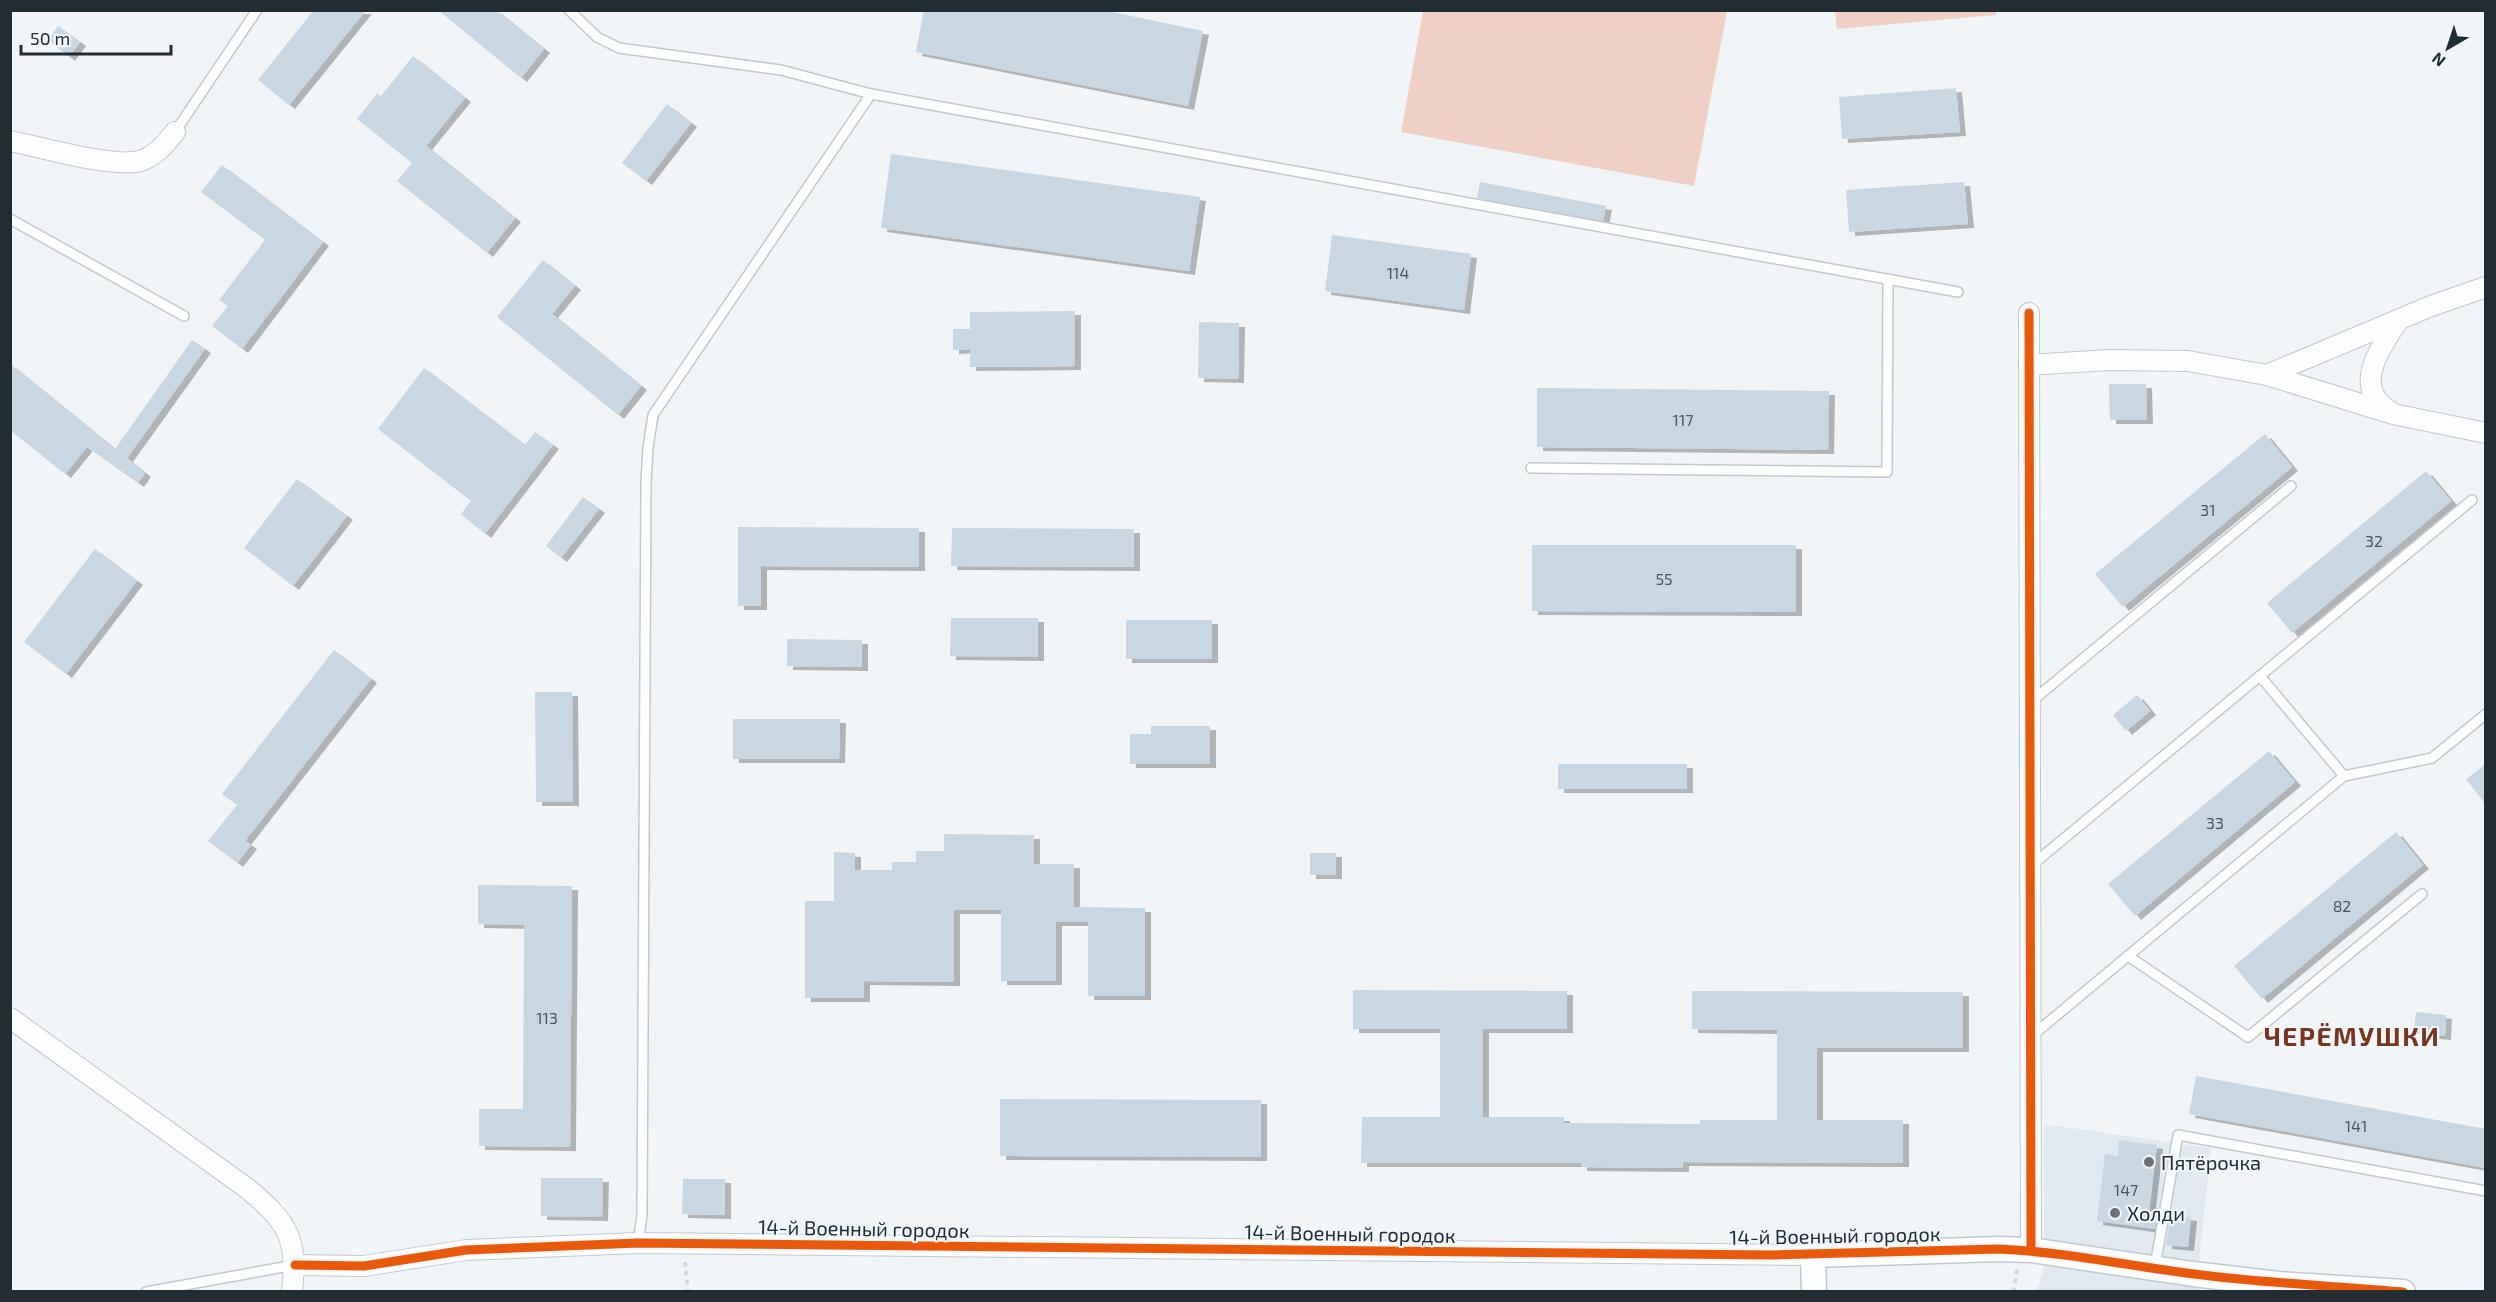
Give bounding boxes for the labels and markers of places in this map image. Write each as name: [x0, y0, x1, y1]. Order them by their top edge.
place label: Пятёрочка: [2161, 1150, 2261, 1174]
marker: Пятёрочка: [2142, 1155, 2156, 1169]
place label: Холди: [2127, 1201, 2185, 1225]
marker: Холди: [2108, 1206, 2122, 1220]

